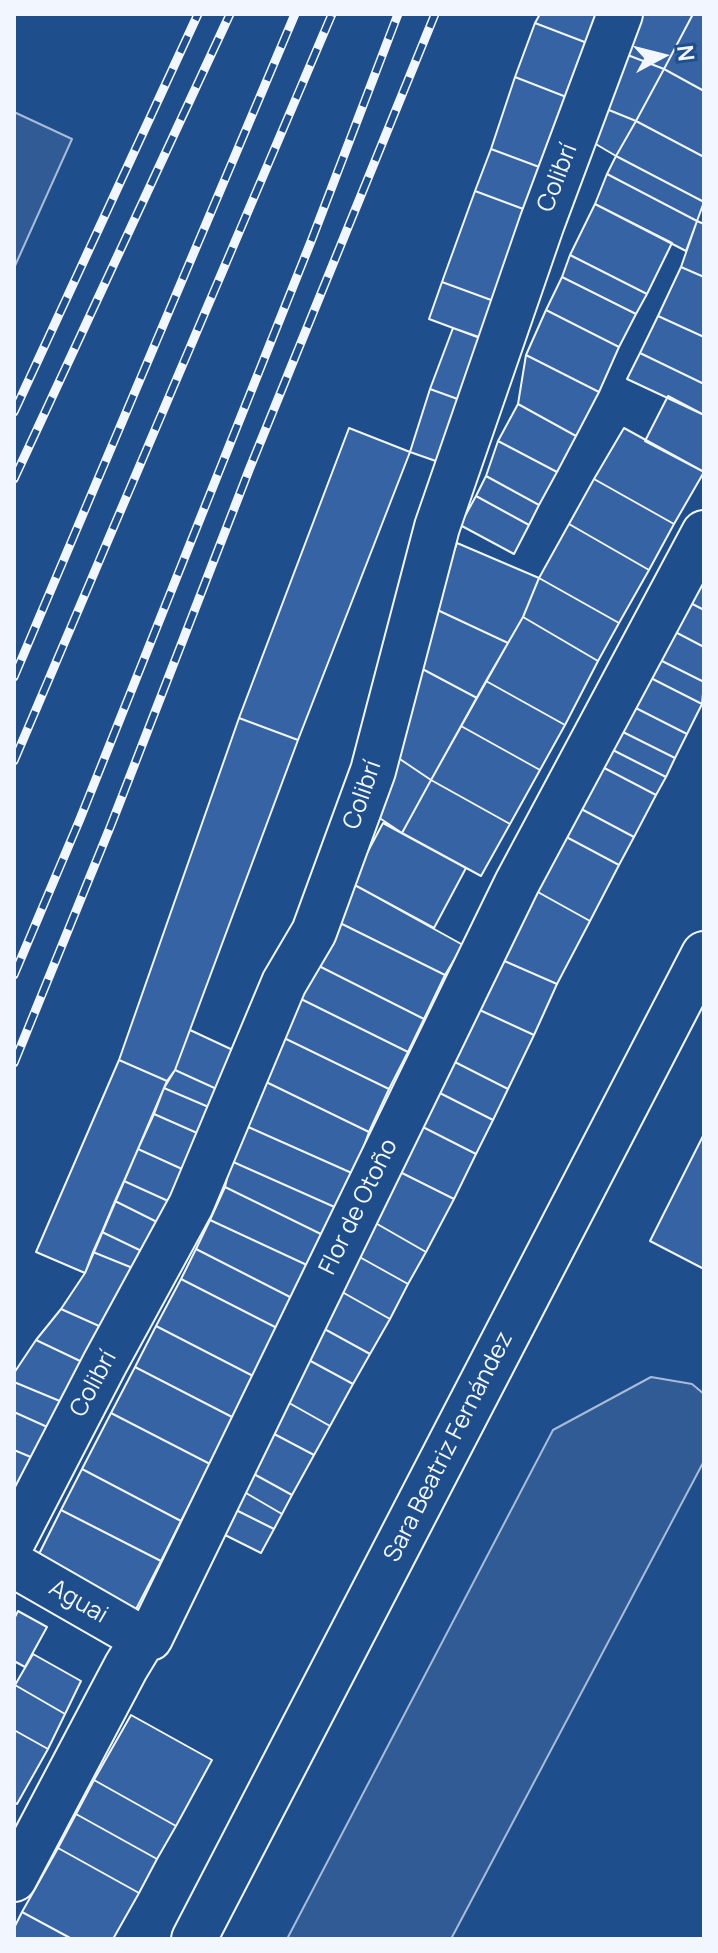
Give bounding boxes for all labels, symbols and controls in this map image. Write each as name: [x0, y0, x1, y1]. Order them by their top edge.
north arrow: [622, 16, 702, 96]
text: N: [670, 43, 702, 63]
street label: Colibrí: [532, 140, 584, 216]
street label: Colibrí: [338, 757, 388, 833]
street label: Flor de Otoño: [314, 1134, 404, 1280]
street label: Sara Beatriz Fernández: [378, 1327, 520, 1567]
street label: Colibrí: [65, 1346, 123, 1422]
street label: Aguai: [44, 1574, 112, 1630]

